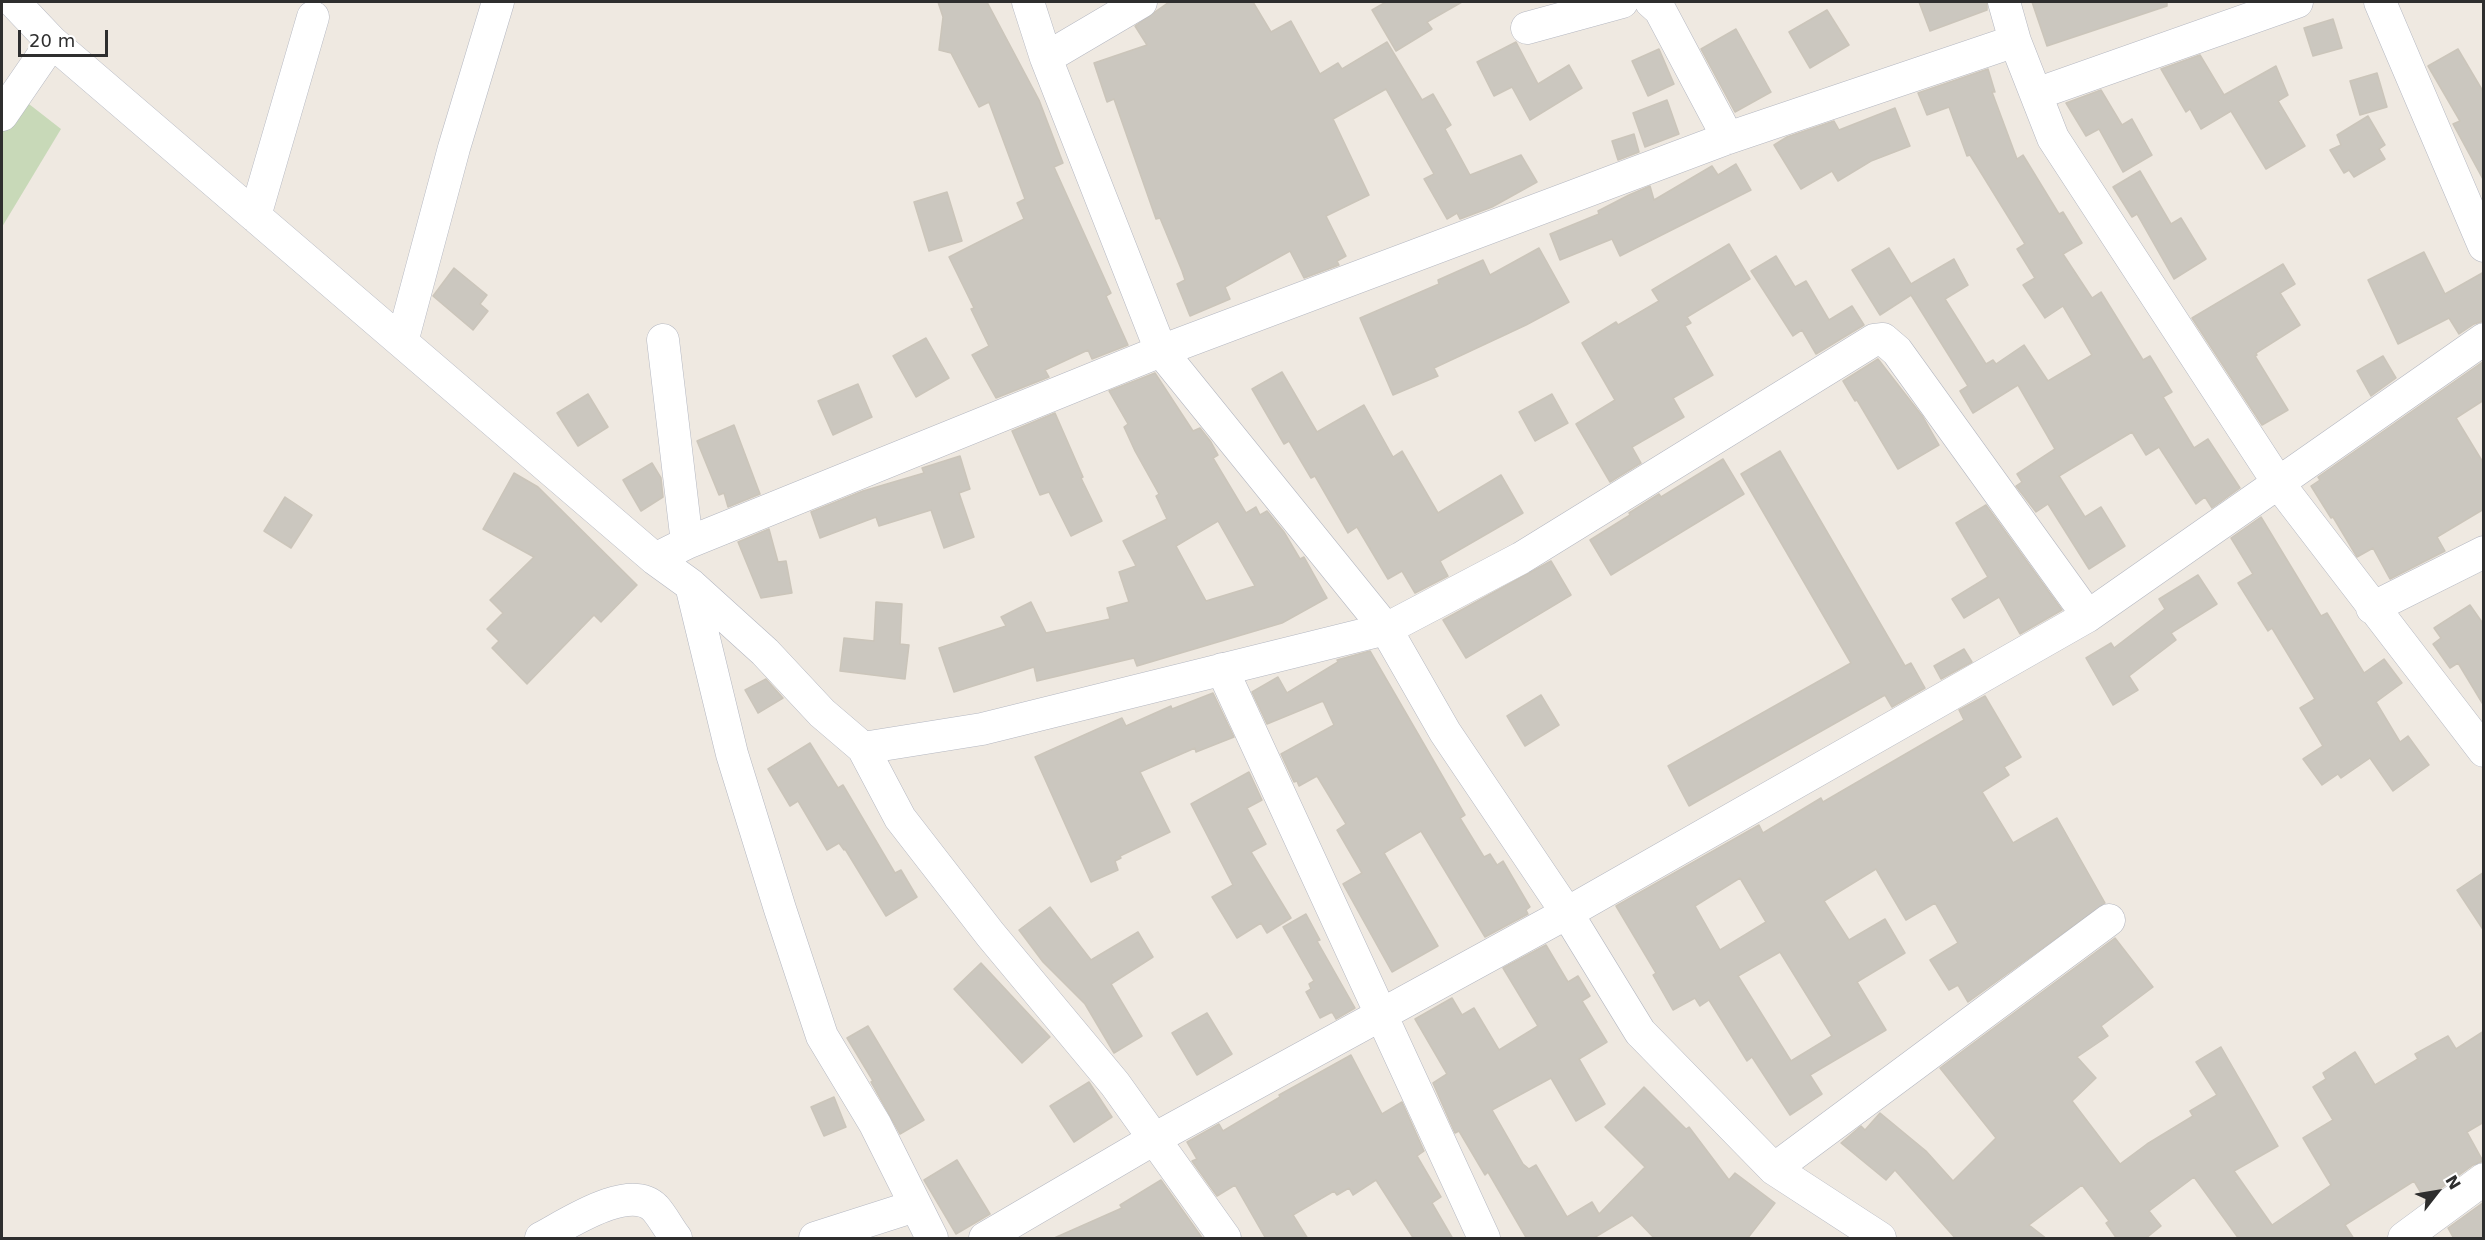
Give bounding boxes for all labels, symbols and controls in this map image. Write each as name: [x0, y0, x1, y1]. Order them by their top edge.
scale bar: [21, 18, 111, 56]
text: 20 m: [29, 30, 75, 51]
north arrow: [2407, 1162, 2467, 1222]
text: N: [2441, 1172, 2464, 1193]

